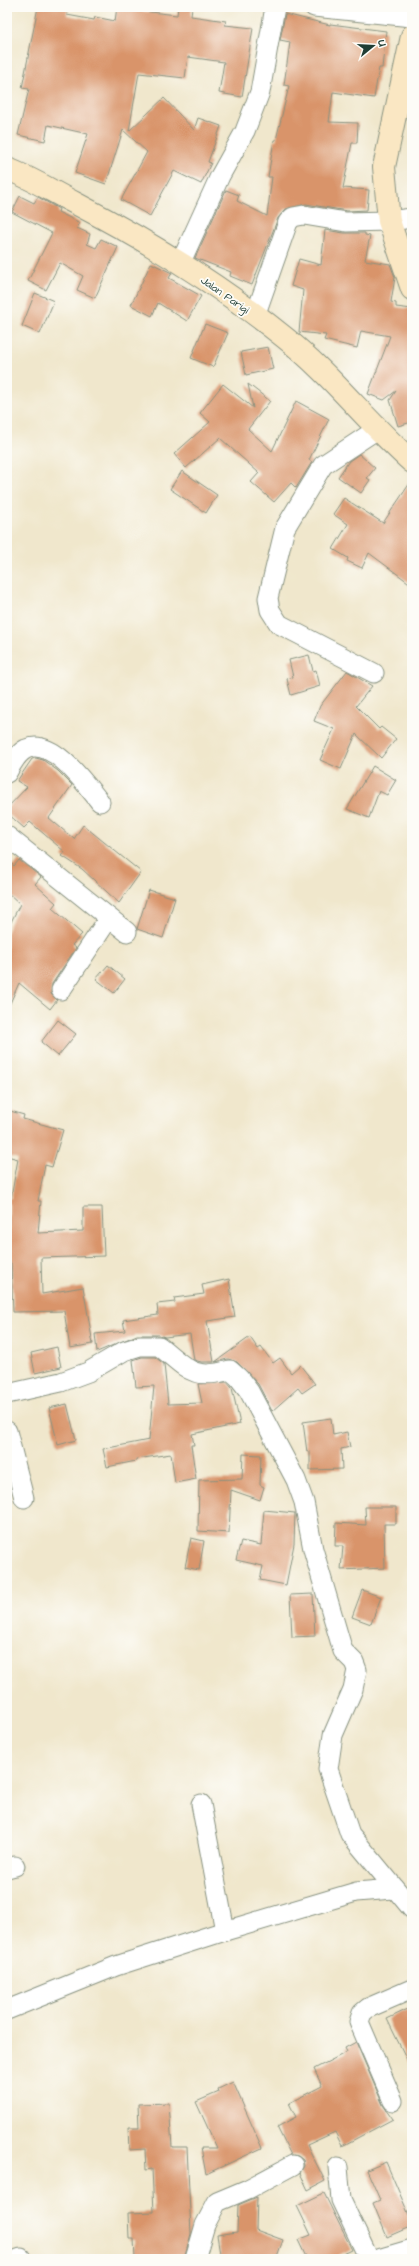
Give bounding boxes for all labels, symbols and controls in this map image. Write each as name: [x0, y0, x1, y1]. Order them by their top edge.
north arrow: [353, 26, 393, 66]
text: U: [374, 37, 390, 48]
street label: Jalan Parigi: [197, 273, 253, 318]

